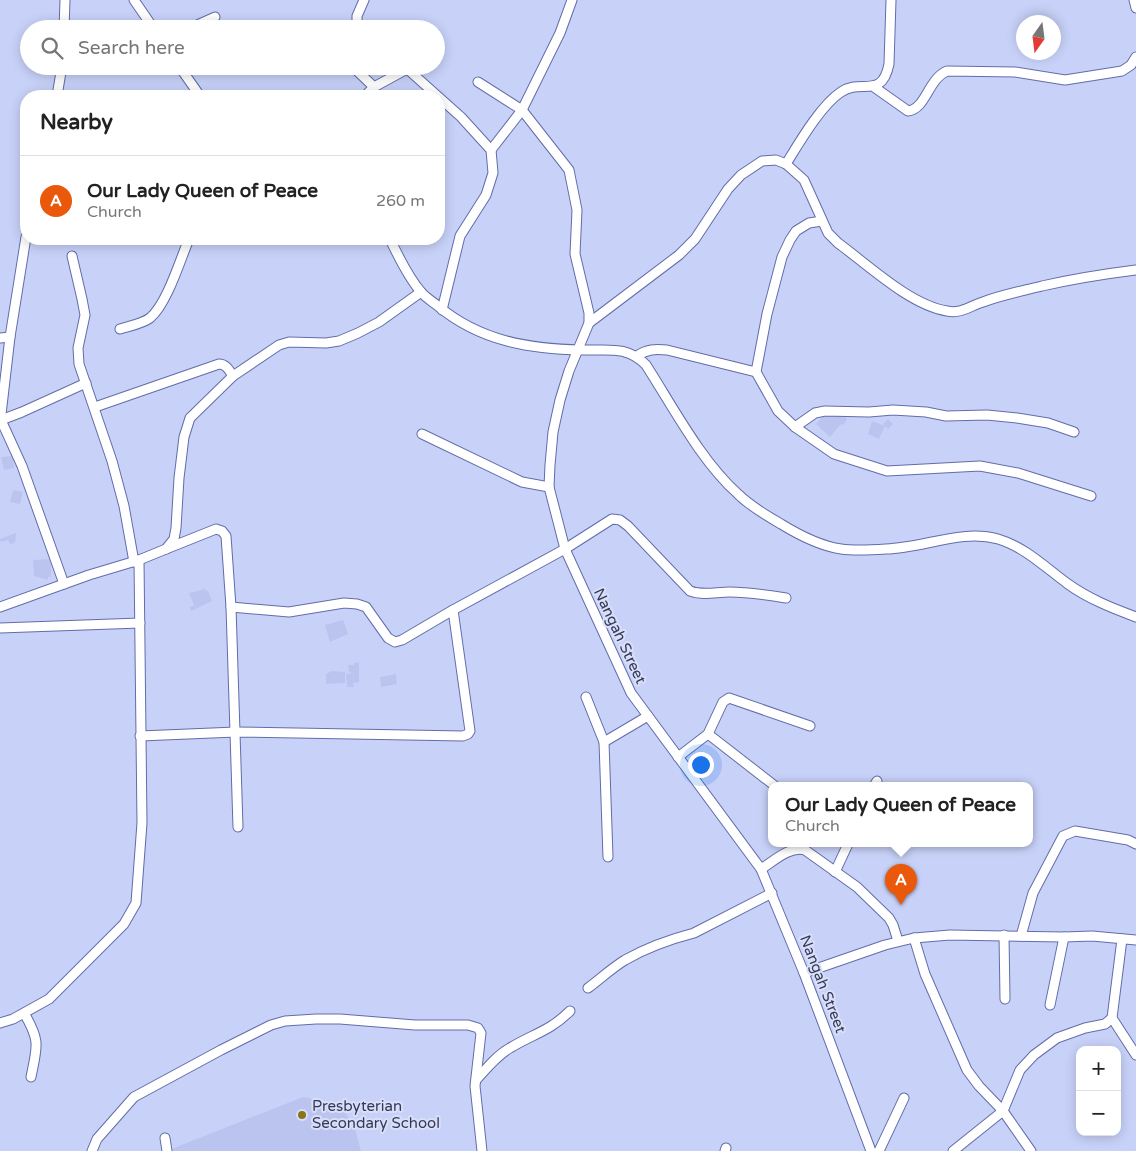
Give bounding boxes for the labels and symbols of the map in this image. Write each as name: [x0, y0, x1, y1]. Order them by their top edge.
north arrow: [1016, 15, 1061, 60]
street label: Nangah Street: [590, 585, 650, 687]
your location: [688, 752, 714, 778]
pin: A: [885, 864, 917, 905]
street label: Nangah Street: [796, 932, 850, 1036]
place label: Presbyterian Secondary School: [312, 1097, 440, 1132]
marker: Presbyterian Secondary School: [296, 1109, 308, 1121]

